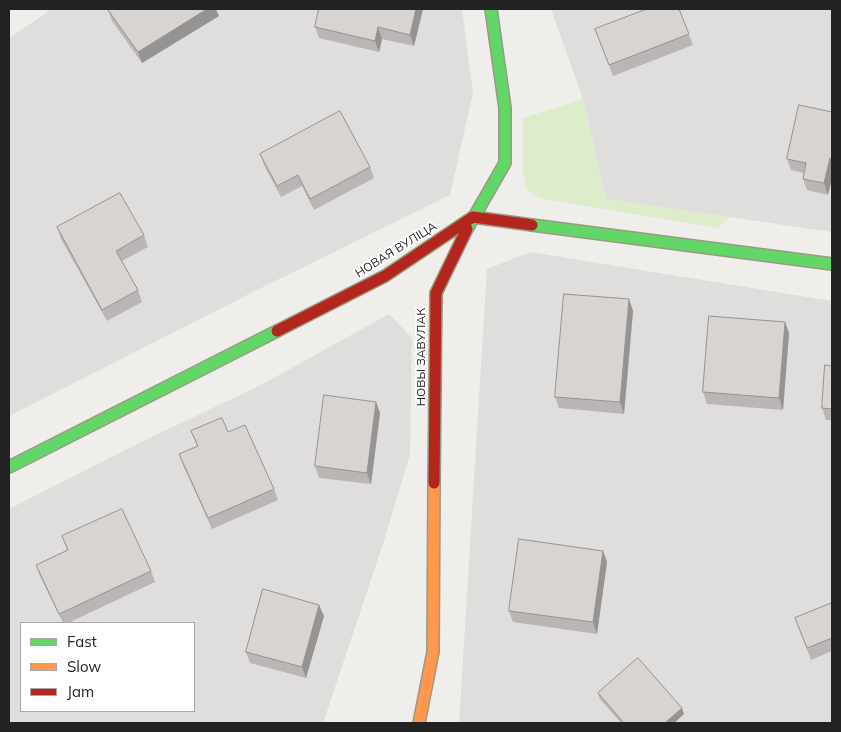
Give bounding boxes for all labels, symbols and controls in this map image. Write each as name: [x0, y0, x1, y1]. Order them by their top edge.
street label: НОВАЯ ВУЛІЦА: [353, 219, 439, 281]
street label: НОВЫ ЗАВУЛАК: [414, 308, 428, 406]
legend: [20, 622, 195, 712]
text: Fast: [67, 632, 97, 651]
text: Slow: [67, 657, 101, 676]
text: Jam: [67, 682, 94, 701]

